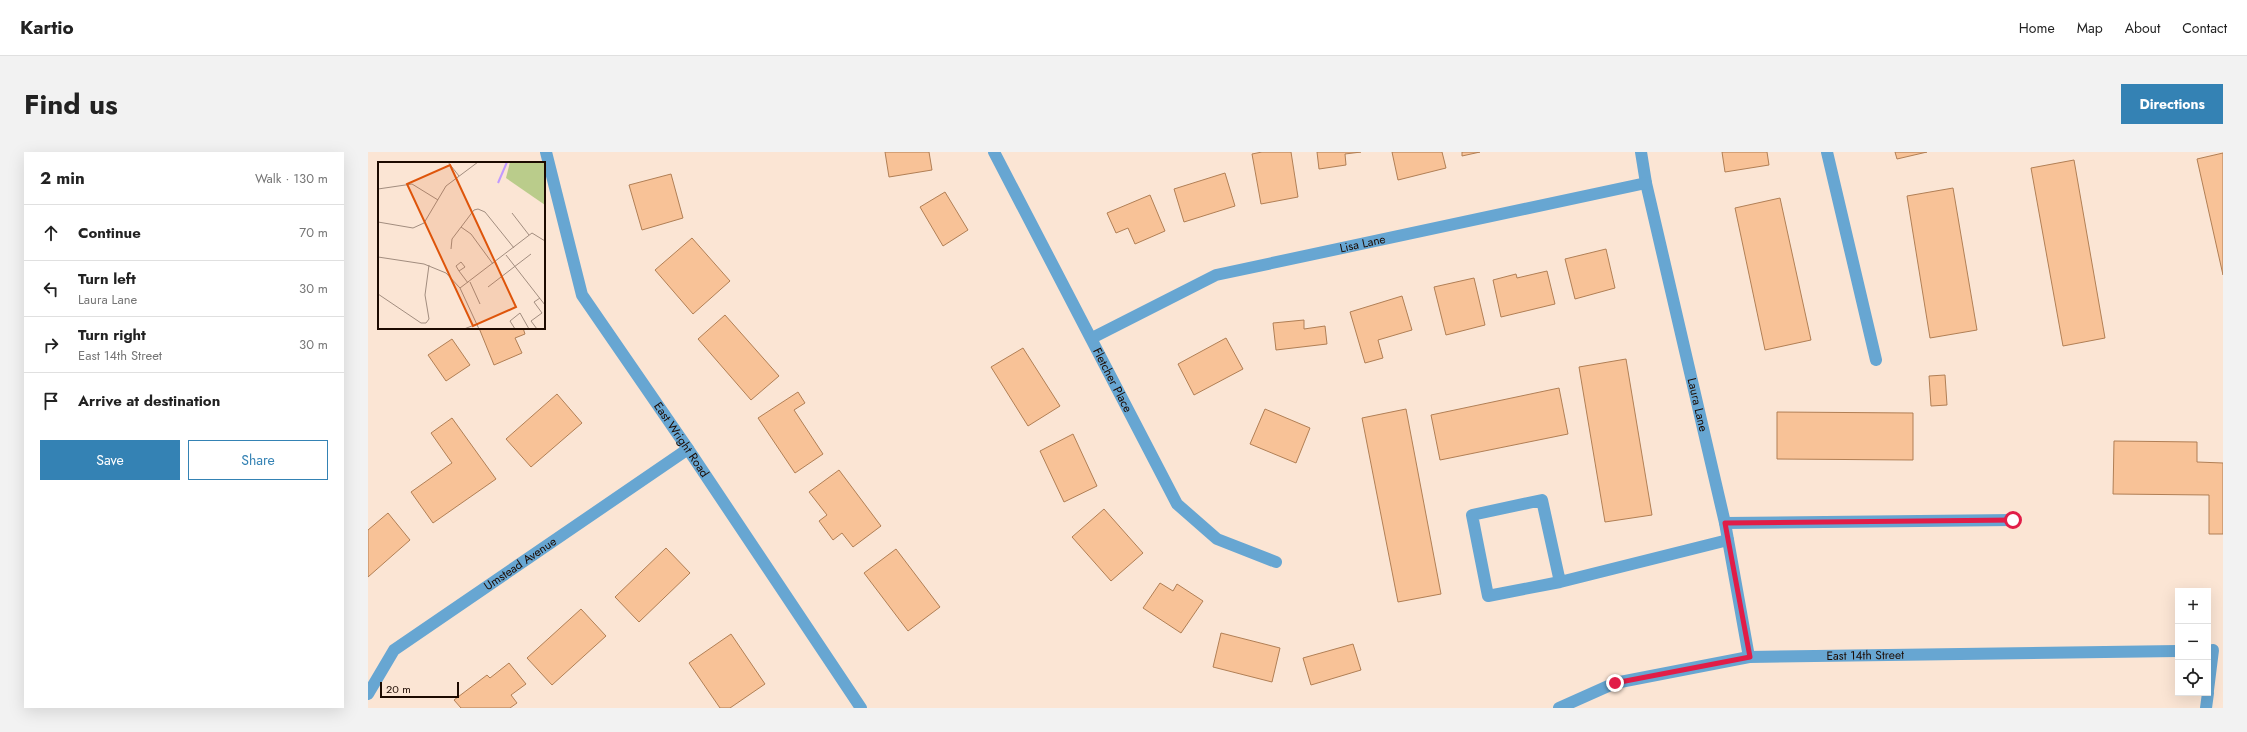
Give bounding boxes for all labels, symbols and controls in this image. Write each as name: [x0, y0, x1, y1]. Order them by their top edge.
text: Kartio: [20, 14, 74, 41]
text: Home: [2019, 18, 2055, 38]
text: Map: [2077, 18, 2103, 38]
text: About: [2125, 18, 2160, 38]
text: Contact: [2182, 18, 2227, 38]
text: Find us: [24, 84, 118, 125]
button: Directions: [2121, 84, 2223, 124]
inset map: [378, 162, 545, 329]
text: 2 min: [40, 166, 85, 190]
text: Walk · 130 m: [255, 169, 328, 188]
icon: ahead: [40, 222, 62, 244]
text: Continue: [78, 222, 141, 244]
text: 70 m: [299, 223, 328, 242]
street label: Lisa Lane: [1338, 230, 1387, 257]
text: Turn left: [78, 268, 136, 290]
icon: left: [40, 278, 62, 300]
text: 30 m: [299, 279, 328, 298]
text: Laura Lane: [78, 290, 137, 309]
text: Turn right: [78, 324, 146, 346]
icon: right: [40, 334, 62, 356]
text: 30 m: [299, 335, 328, 354]
street label: Fletcher Place: [1088, 344, 1137, 416]
text: East 14th Street: [78, 346, 162, 365]
street label: Laura Lane: [1683, 376, 1712, 433]
icon: arrive: [40, 390, 62, 412]
text: Arrive at destination: [78, 390, 220, 412]
street label: East Wright Road: [649, 398, 713, 481]
button: Save: [40, 440, 180, 480]
button: Share: [188, 440, 328, 480]
route start: [2004, 511, 2022, 529]
street label: Umstead Avenue: [480, 532, 560, 595]
map controls: [2175, 588, 2211, 696]
button: +: [2175, 588, 2211, 624]
button: −: [2175, 624, 2211, 660]
street label: East 14th Street: [1826, 646, 1904, 665]
button: locate: [2175, 660, 2211, 696]
route end: [1606, 674, 1624, 692]
scale bar: [380, 680, 459, 699]
text: 20 m: [386, 681, 411, 697]

